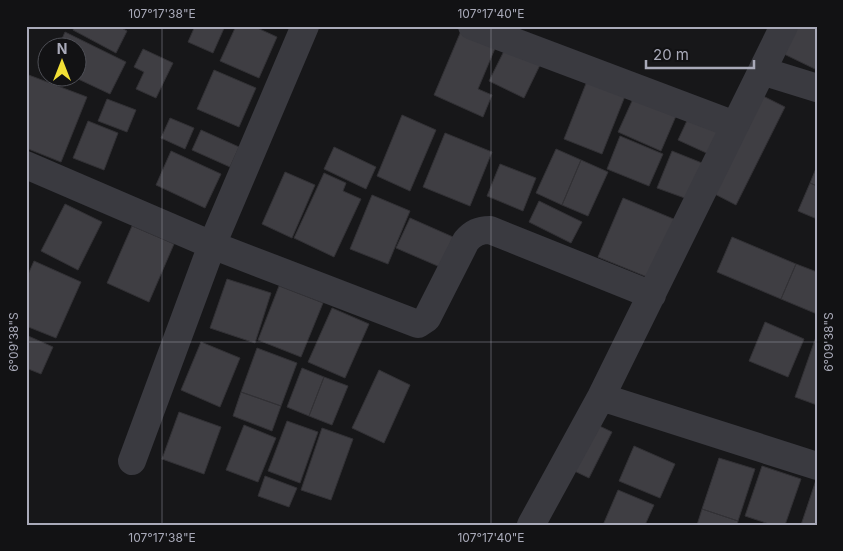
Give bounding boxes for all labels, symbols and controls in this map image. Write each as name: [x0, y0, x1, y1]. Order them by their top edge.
text: 107°17'38"E: [128, 6, 196, 21]
text: 107°17'40"E: [457, 6, 525, 21]
north arrow: [38, 38, 88, 88]
scale bar: [646, 38, 753, 70]
text: N: [57, 40, 67, 57]
text: 20 m: [653, 45, 689, 64]
text: 6°09'38"S: [6, 312, 21, 372]
text: 6°09'38"S: [821, 312, 836, 372]
text: 107°17'38"E: [128, 530, 196, 545]
text: 107°17'40"E: [457, 530, 525, 545]

